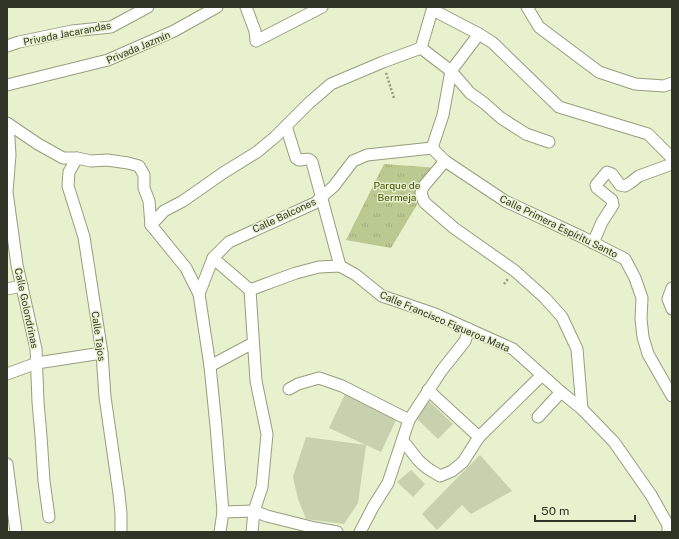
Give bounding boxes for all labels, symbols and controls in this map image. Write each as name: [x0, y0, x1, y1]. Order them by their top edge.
street label: Privada Jacarandas: [22, 19, 112, 47]
street label: Privada Jazmín: [104, 28, 172, 66]
park label: Parque de Bermeja: [374, 179, 421, 203]
street label: Calle Primera Espíritu Santo: [498, 192, 620, 260]
street label: Calle Balcones: [250, 195, 318, 235]
street label: Calle Golondrinas: [13, 267, 41, 349]
street label: Calle Francisco Figueroa Mata: [378, 288, 512, 354]
street label: Calle Tajos: [90, 310, 108, 362]
scale bar: [535, 497, 635, 523]
text: 50 m: [541, 504, 569, 518]

